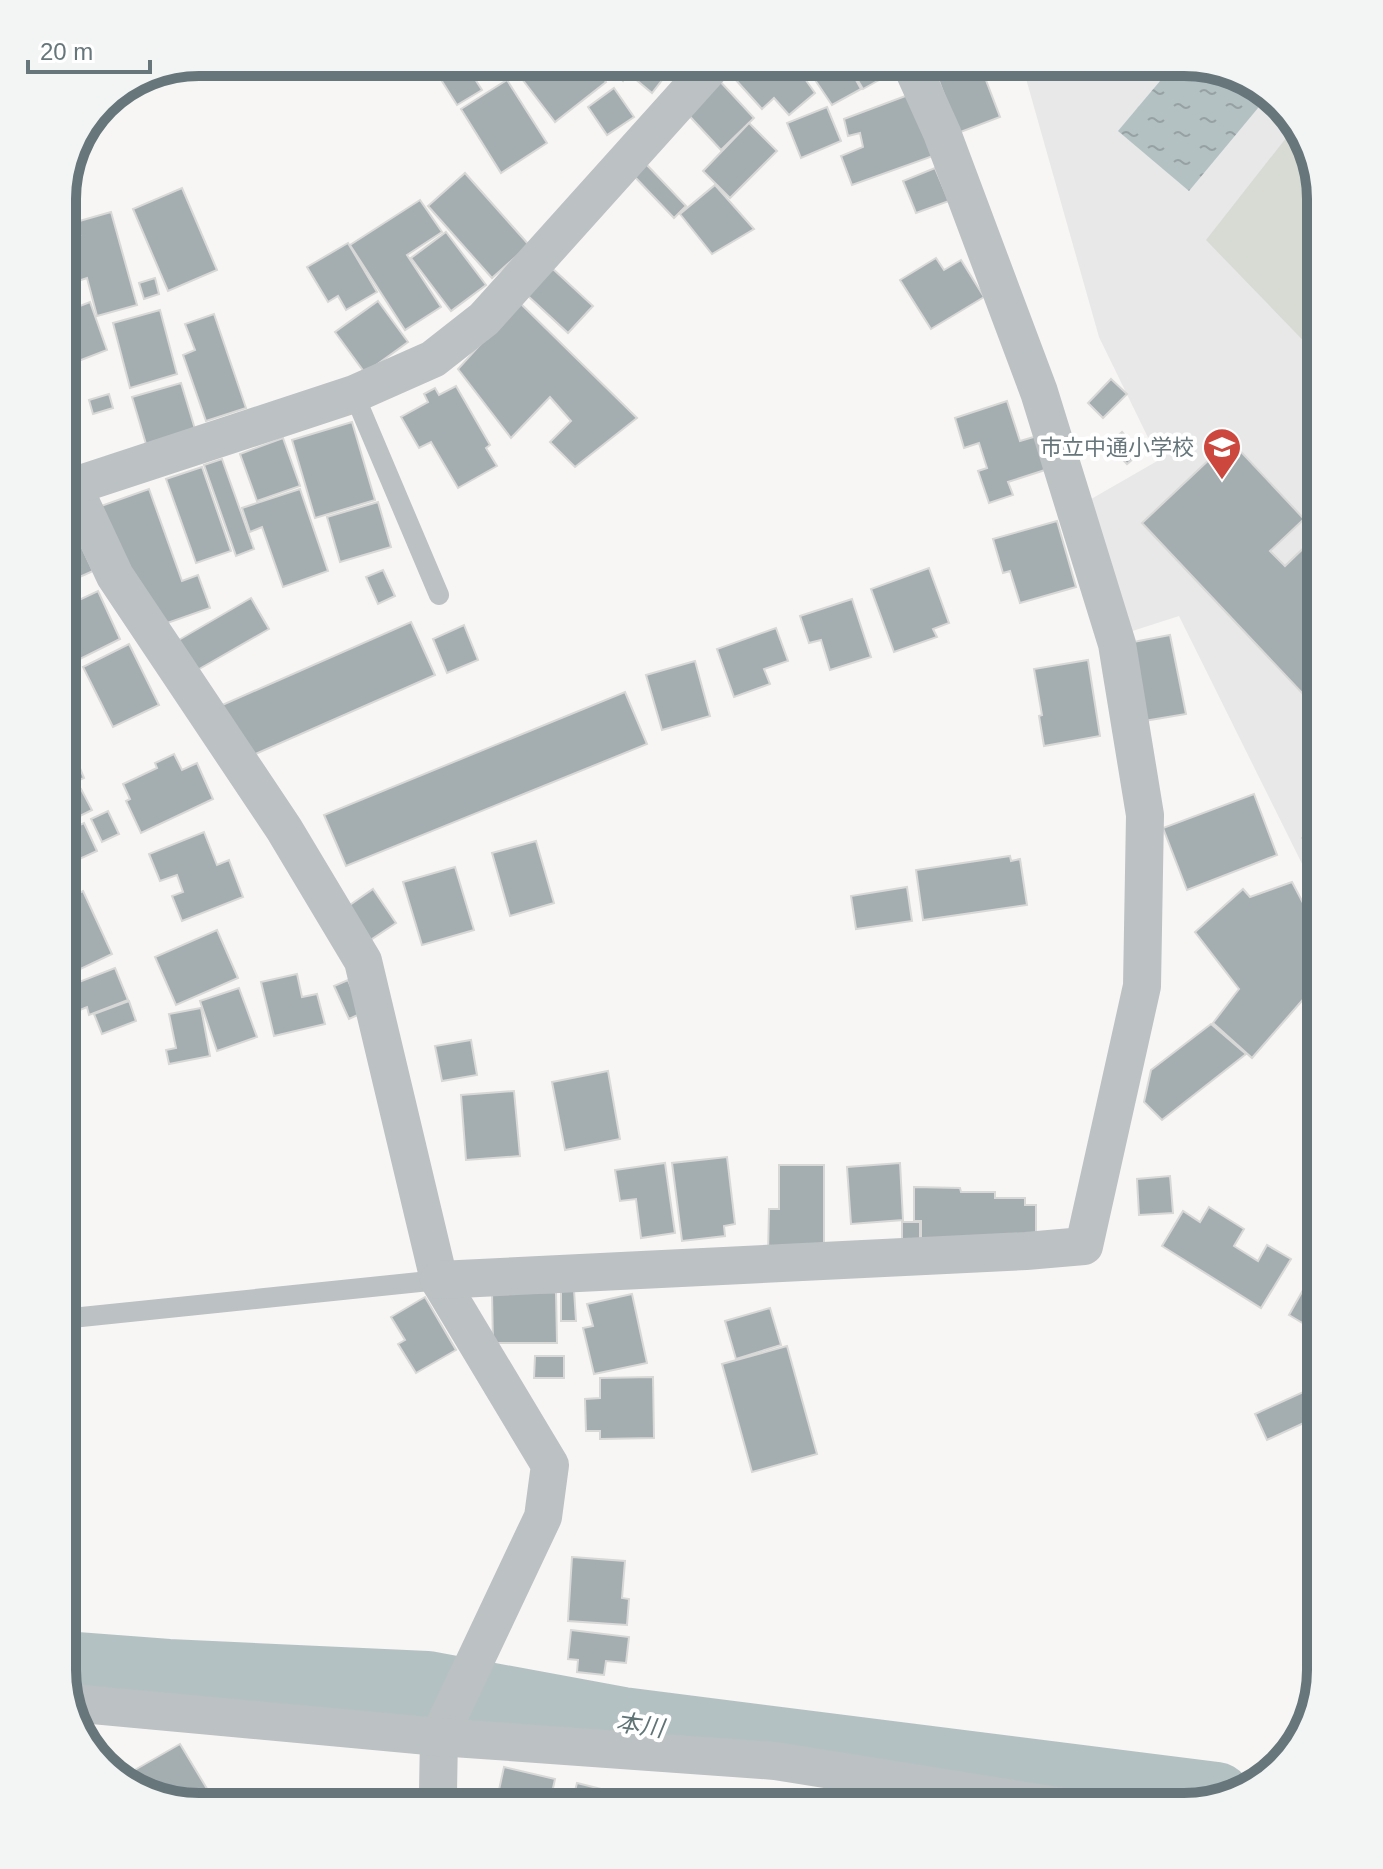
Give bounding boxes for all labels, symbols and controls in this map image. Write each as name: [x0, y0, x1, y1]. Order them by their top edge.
scale bar: [28, 24, 150, 74]
text: 20 m: [40, 38, 93, 65]
school or university icon: 市立中通小学校: [1201, 426, 1243, 481]
place label: 市立中通小学校: [1040, 435, 1194, 460]
water label: 本川: [614, 1708, 669, 1742]

